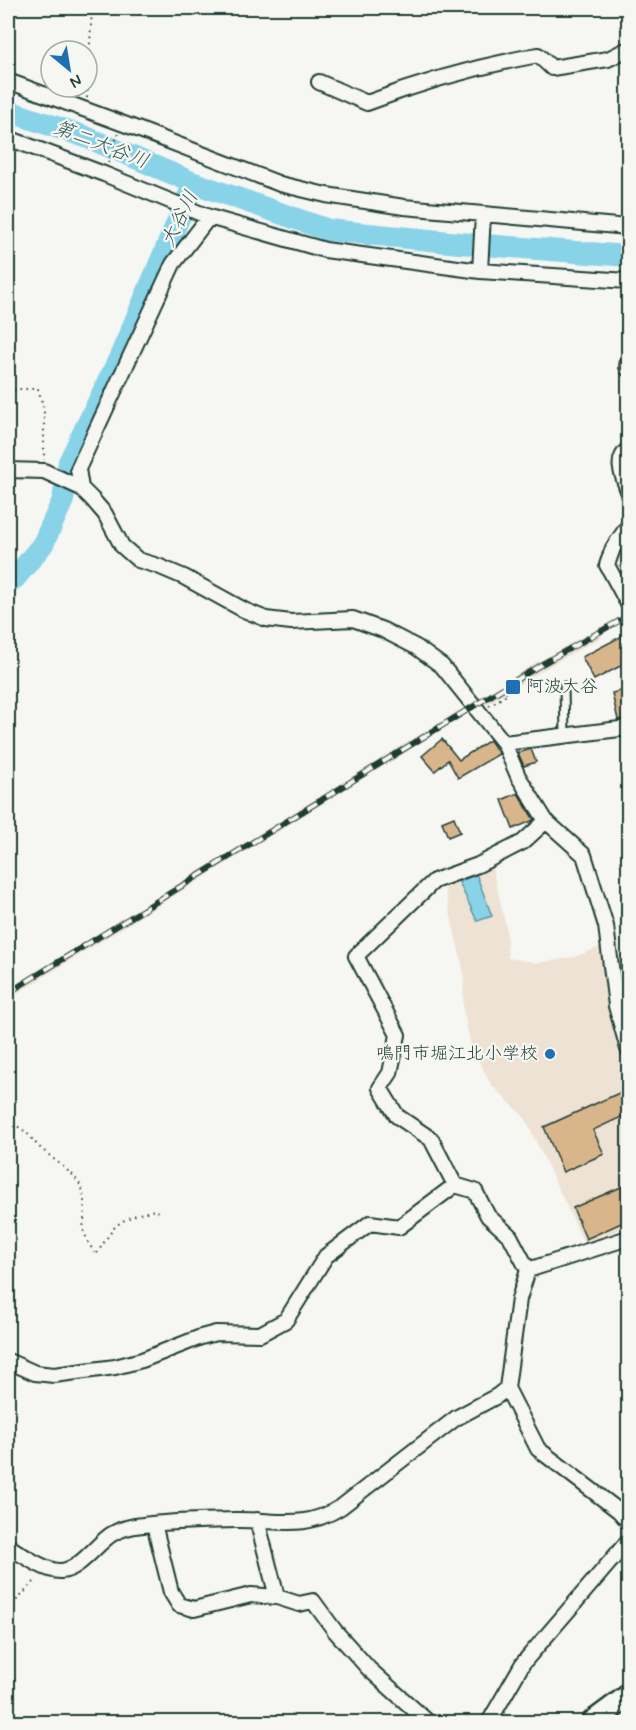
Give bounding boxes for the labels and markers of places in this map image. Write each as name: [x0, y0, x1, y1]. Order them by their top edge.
place label: 阿波大谷: [526, 675, 598, 699]
marker: 阿波大谷: [504, 678, 522, 696]
place label: 鳴門市堀江北小学校: [376, 1042, 538, 1066]
marker: 鳴門市堀江北小学校: [543, 1047, 557, 1061]

